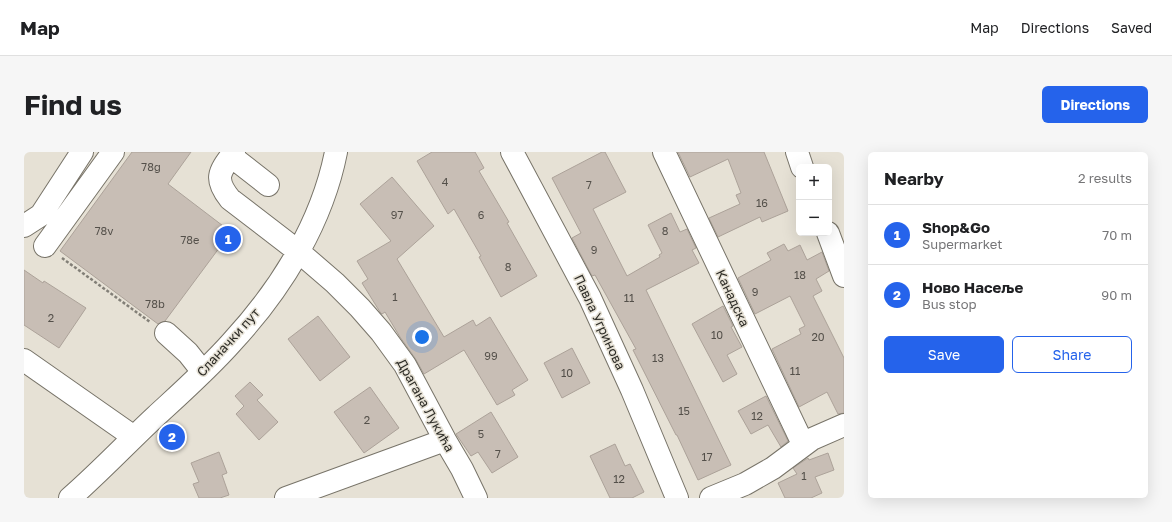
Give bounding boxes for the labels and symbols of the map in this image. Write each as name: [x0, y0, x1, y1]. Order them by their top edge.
house number: 78g: [141, 160, 161, 173]
house number: 4: [442, 175, 449, 188]
house number: 7: [586, 178, 592, 191]
house number: 16: [756, 196, 768, 209]
house number: 97: [391, 208, 403, 221]
house number: 6: [478, 208, 485, 221]
house number: 78v: [95, 224, 113, 237]
pin: 1: [215, 224, 241, 254]
house number: 8: [662, 224, 669, 237]
house number: 78e: [181, 233, 199, 246]
house number: 9: [591, 243, 597, 256]
house number: 8: [505, 260, 512, 273]
street label: Канадска: [713, 267, 753, 329]
house number: 18: [794, 268, 806, 281]
street label: Павла Угринова: [571, 272, 629, 372]
house number: 9: [752, 285, 758, 298]
house number: 1: [392, 290, 398, 303]
house number: 11: [624, 291, 634, 304]
house number: 78b: [145, 297, 165, 310]
street label: Сланачки пут: [193, 304, 263, 379]
house number: 2: [48, 311, 54, 324]
your location: [412, 327, 432, 347]
house number: 10: [711, 328, 723, 341]
house number: 20: [811, 330, 825, 343]
house number: 99: [484, 349, 498, 362]
house number: 13: [652, 351, 664, 364]
street label: Драгана Лукића: [394, 356, 458, 454]
house number: 11: [790, 364, 800, 377]
house number: 10: [561, 366, 573, 379]
house number: 15: [678, 404, 690, 417]
house number: 12: [751, 409, 763, 422]
house number: 2: [364, 413, 370, 426]
pin: 2: [159, 422, 185, 452]
house number: 5: [478, 427, 484, 440]
house number: 7: [495, 447, 501, 460]
house number: 17: [701, 450, 713, 463]
house number: 1: [801, 469, 807, 482]
house number: 12: [613, 472, 625, 485]

